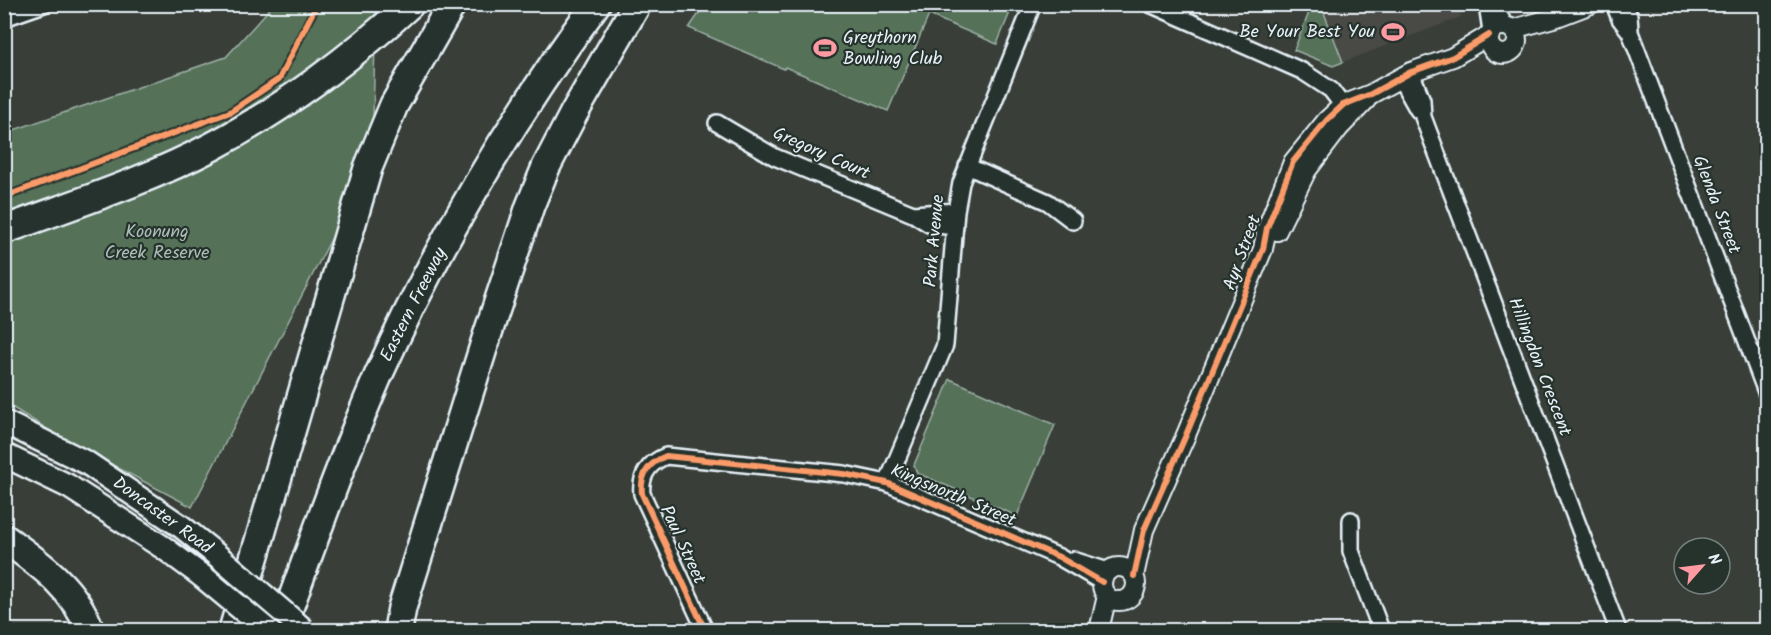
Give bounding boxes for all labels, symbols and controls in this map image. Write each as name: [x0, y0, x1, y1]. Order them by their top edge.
place label: Be Your Best You: [1239, 18, 1375, 47]
sports icon: Be Your Best You: [1380, 19, 1406, 45]
place label: Greythorn Bowling Club: [843, 24, 943, 74]
sports icon: Greythorn Bowling Club: [812, 35, 838, 61]
street label: Gregory Court: [768, 120, 875, 189]
street label: Glenda Street: [1684, 152, 1748, 259]
street label: Park Avenue: [917, 193, 953, 289]
street label: Ayr Street: [1216, 210, 1270, 295]
park label: Koonung Creek Reserve: [105, 218, 209, 268]
street label: Eastern Freeway: [373, 242, 456, 367]
street label: Hillingdon Crescent: [1499, 293, 1579, 442]
street label: Kingsnorth Street: [886, 456, 1021, 536]
street label: Doncaster Road: [106, 470, 219, 563]
street label: Paul Street: [651, 501, 713, 590]
north arrow: [1672, 536, 1732, 596]
text: N: [1701, 549, 1727, 570]

